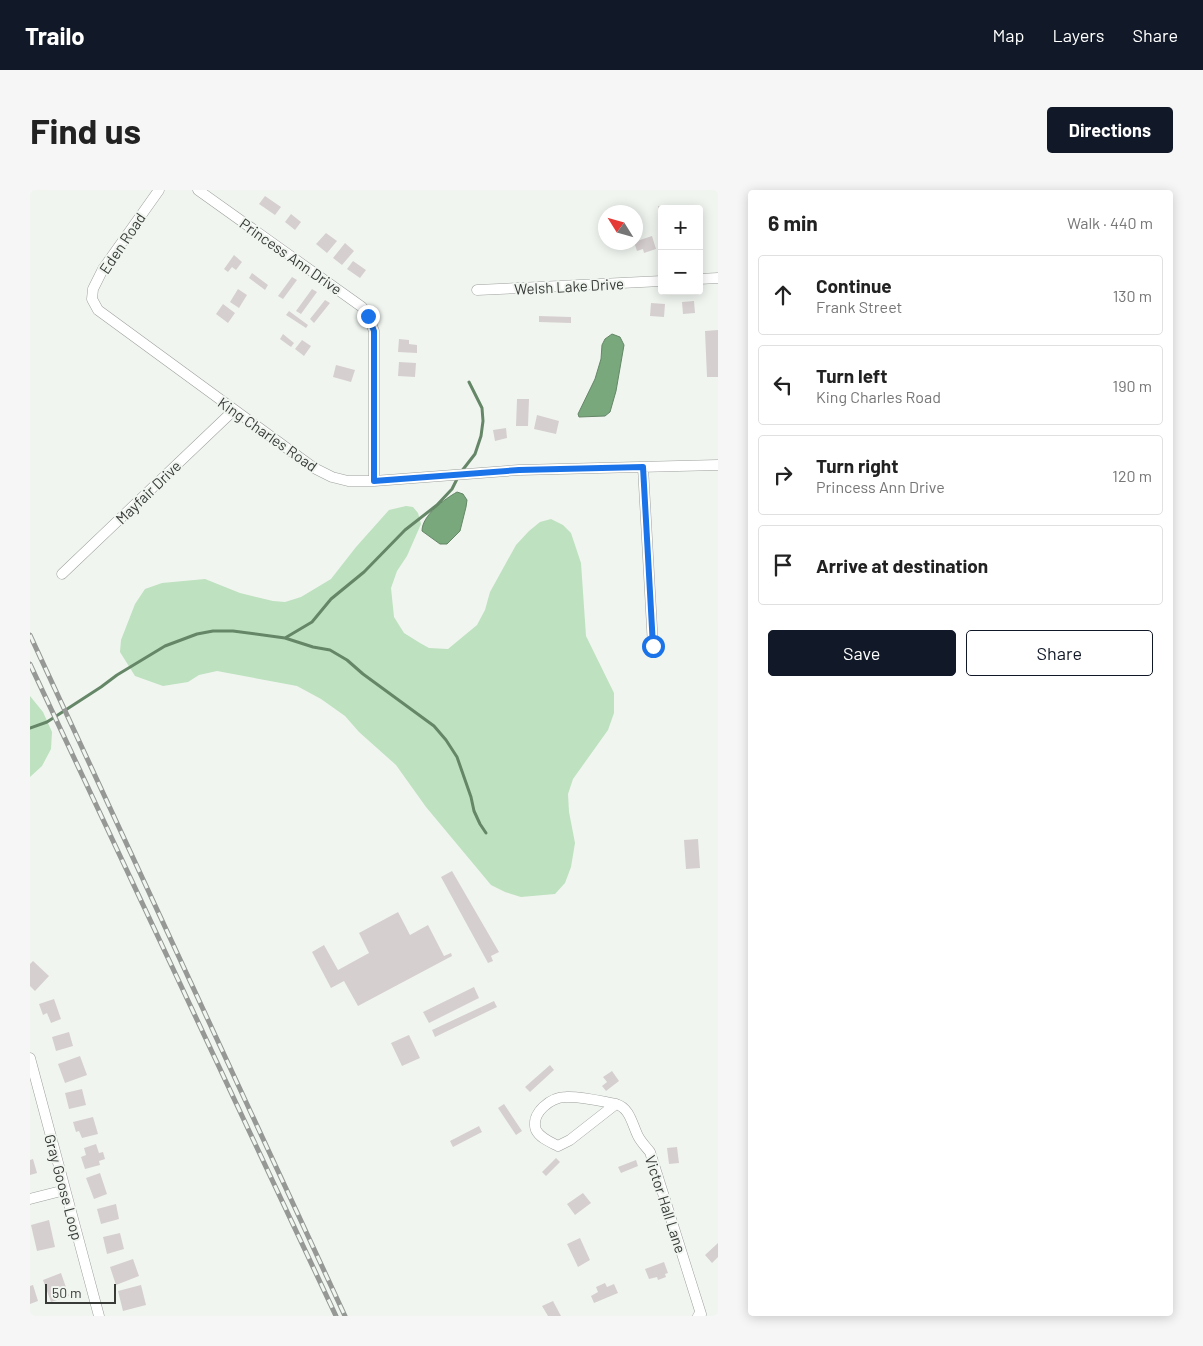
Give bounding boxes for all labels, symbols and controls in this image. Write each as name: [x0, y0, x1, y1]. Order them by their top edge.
text: Trailo: [25, 21, 85, 50]
text: Map: [992, 24, 1024, 46]
text: Layers: [1052, 24, 1105, 46]
text: Share: [1133, 24, 1178, 46]
button: Directions: [1047, 107, 1173, 153]
text: Find us: [30, 109, 141, 151]
north arrow: [598, 205, 643, 250]
map controls: [658, 205, 703, 295]
button: +: [658, 205, 703, 250]
street label: Eden Road: [95, 209, 149, 277]
text: 6 min: [768, 210, 818, 235]
text: Walk · 440 m: [1067, 213, 1153, 232]
street label: Princess Ann Drive: [236, 214, 346, 298]
button: −: [658, 250, 703, 295]
street label: Welsh Lake Drive: [514, 274, 624, 298]
text: Continue: [816, 274, 892, 297]
icon: ahead: [769, 281, 797, 309]
text: 130 m: [1113, 286, 1152, 305]
text: Frank Street: [816, 297, 902, 316]
route end: [357, 305, 380, 328]
text: Turn left: [816, 364, 887, 387]
icon: left: [769, 371, 797, 399]
text: 190 m: [1113, 376, 1152, 395]
text: King Charles Road: [816, 387, 941, 406]
street label: King Charles Road: [215, 393, 321, 475]
text: Turn right: [816, 454, 898, 477]
street label: Mayfair Drive: [112, 456, 184, 528]
icon: right: [769, 461, 797, 489]
text: 120 m: [1112, 466, 1152, 485]
text: Princess Ann Drive: [816, 477, 945, 496]
icon: arrive: [769, 551, 797, 579]
text: Arrive at destination: [816, 554, 988, 577]
button: Save: [768, 630, 956, 676]
button: Share: [966, 630, 1153, 676]
route start: [642, 635, 665, 658]
street label: Gray Goose Loop: [41, 1132, 87, 1242]
street label: Victor Hall Lane: [642, 1153, 690, 1255]
scale bar: [45, 1281, 116, 1304]
text: 50 m: [52, 1284, 81, 1301]

